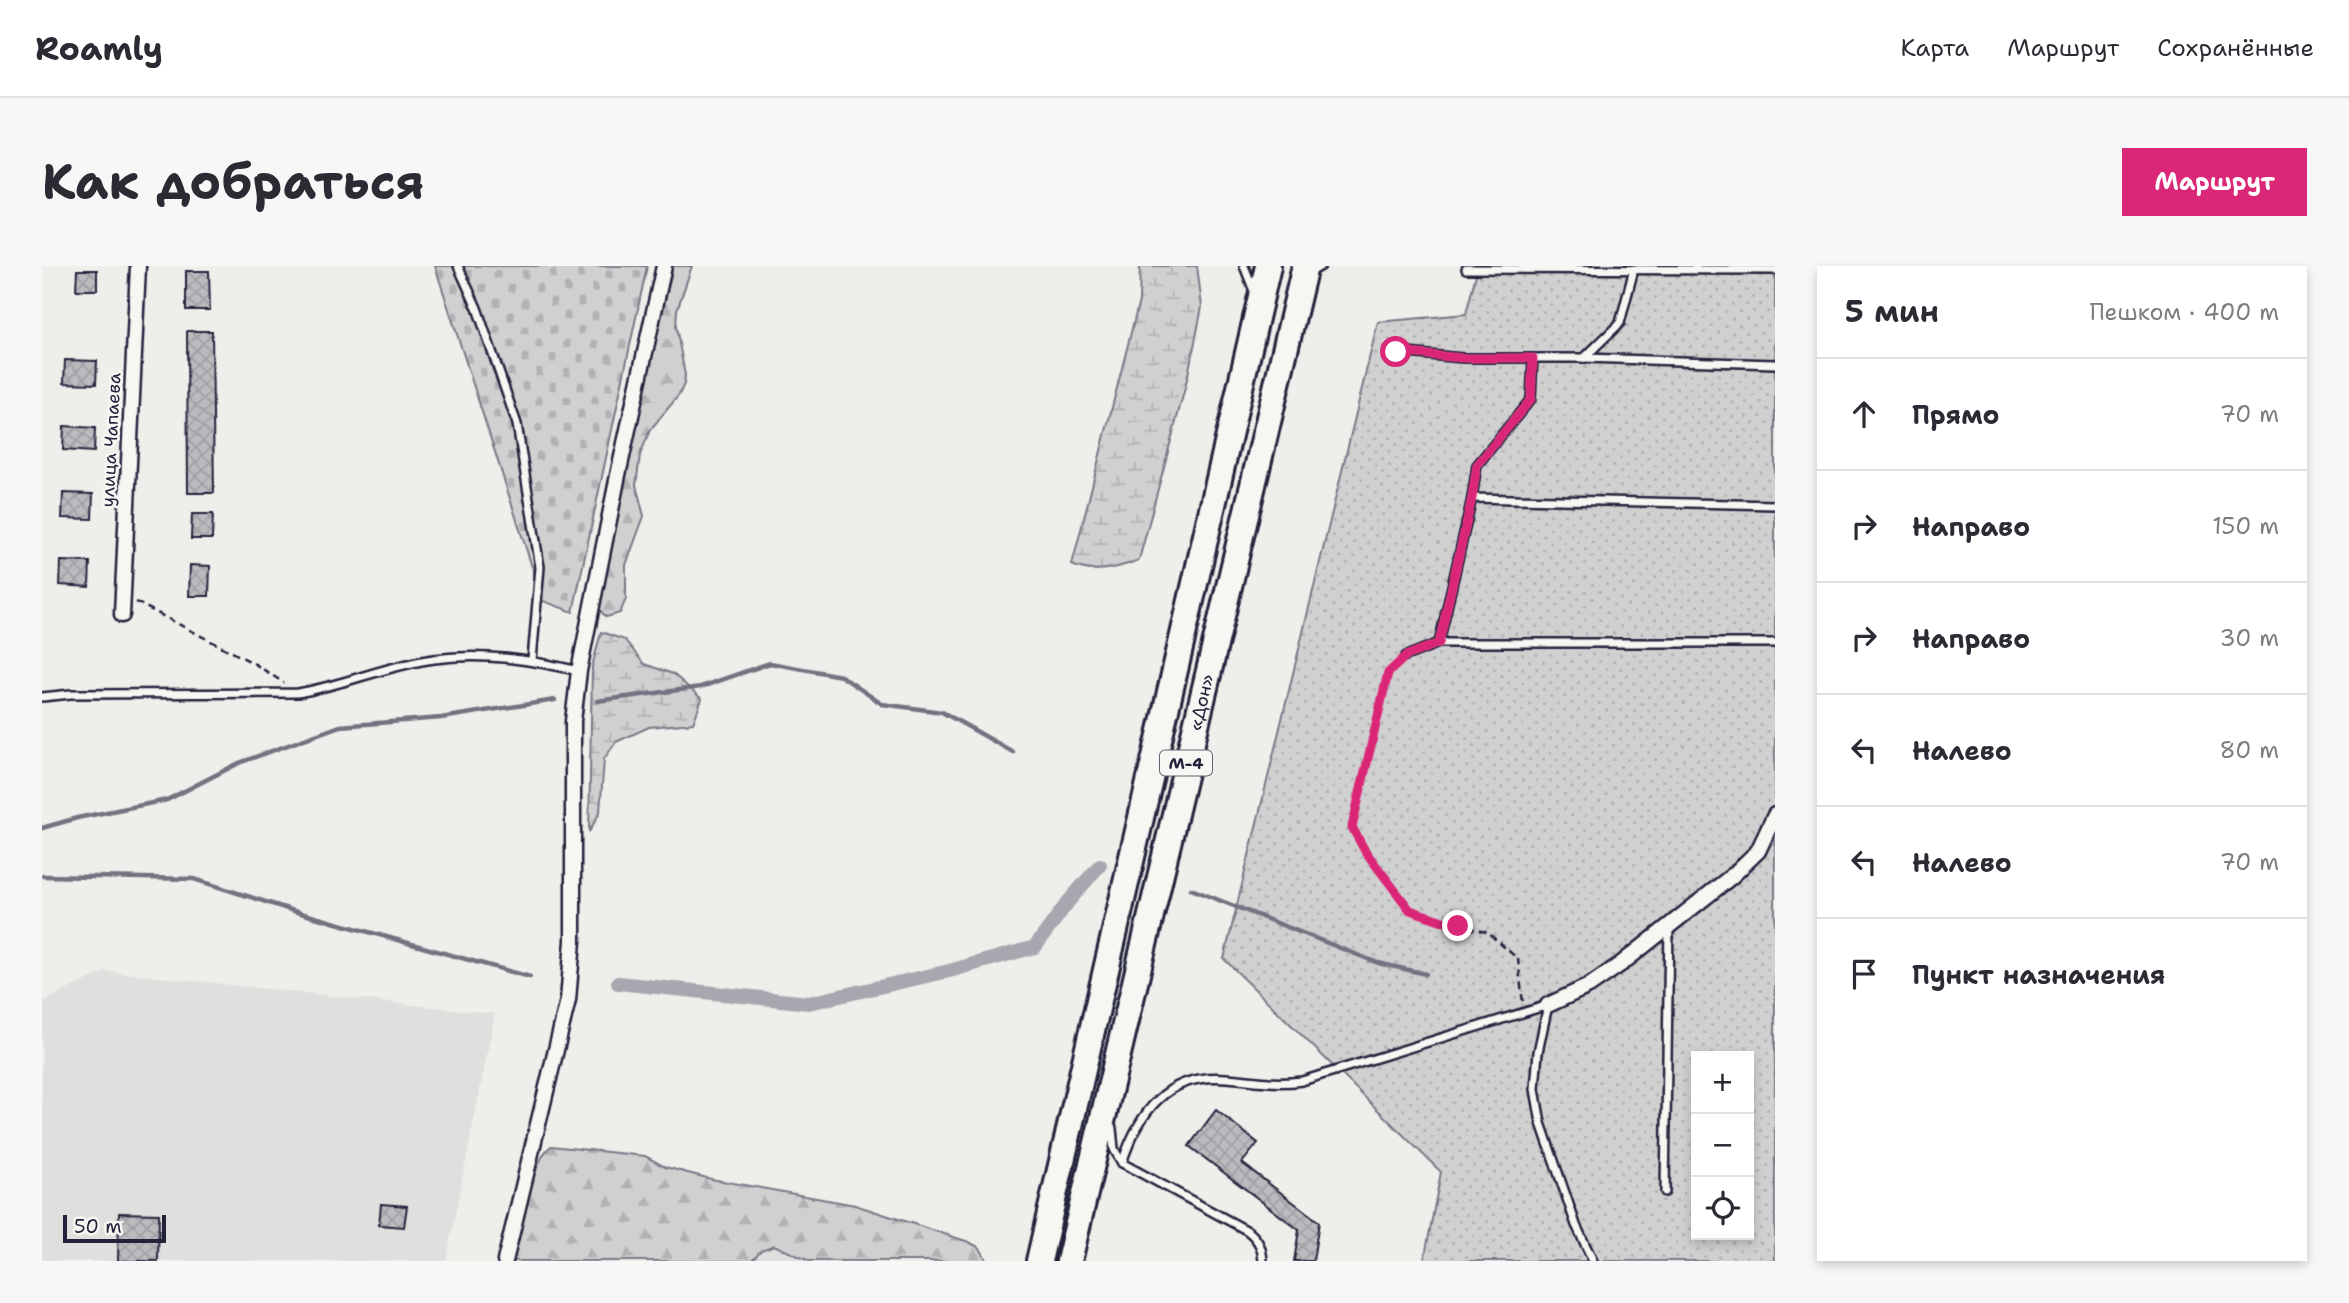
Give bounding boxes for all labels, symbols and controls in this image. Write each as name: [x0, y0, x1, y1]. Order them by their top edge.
text: Roamly: [35, 26, 163, 71]
text: Карта: [1901, 32, 1969, 64]
text: Маршрут: [2007, 32, 2119, 64]
text: Сохранённые: [2157, 32, 2314, 64]
button: Маршрут: [2122, 148, 2307, 216]
text: Как добраться: [42, 149, 424, 215]
text: 5 мин: [1845, 291, 1939, 332]
text: Пешком · 400 m: [2089, 297, 2279, 327]
route start: [1380, 336, 1411, 367]
street label: улица Чапаева: [95, 372, 127, 508]
icon: ahead: [1845, 395, 1883, 433]
text: Прямо: [1912, 397, 2000, 432]
text: 70 m: [2220, 399, 2279, 429]
icon: right: [1845, 507, 1883, 545]
text: Направо: [1912, 509, 2030, 544]
text: 150 m: [2212, 511, 2279, 541]
icon: right: [1845, 619, 1883, 657]
text: Направо: [1912, 621, 2030, 656]
text: 30 m: [2220, 623, 2279, 653]
street label: «Дон»: [1183, 672, 1220, 733]
icon: left: [1845, 731, 1883, 769]
text: Налево: [1912, 733, 2012, 768]
text: 80 m: [2220, 735, 2279, 765]
road number: М-4: [1160, 750, 1212, 776]
icon: left: [1845, 843, 1883, 881]
text: Налево: [1912, 845, 2012, 880]
text: 70 m: [2220, 847, 2279, 877]
route end: [1442, 910, 1473, 941]
icon: arrive: [1845, 955, 1883, 993]
text: Пункт назначения: [1912, 957, 2165, 992]
map controls: [1691, 1051, 1754, 1240]
button: +: [1691, 1051, 1754, 1114]
button: −: [1691, 1114, 1754, 1177]
button: locate: [1691, 1177, 1754, 1240]
scale bar: [63, 1212, 166, 1244]
text: 50 m: [74, 1214, 122, 1239]

